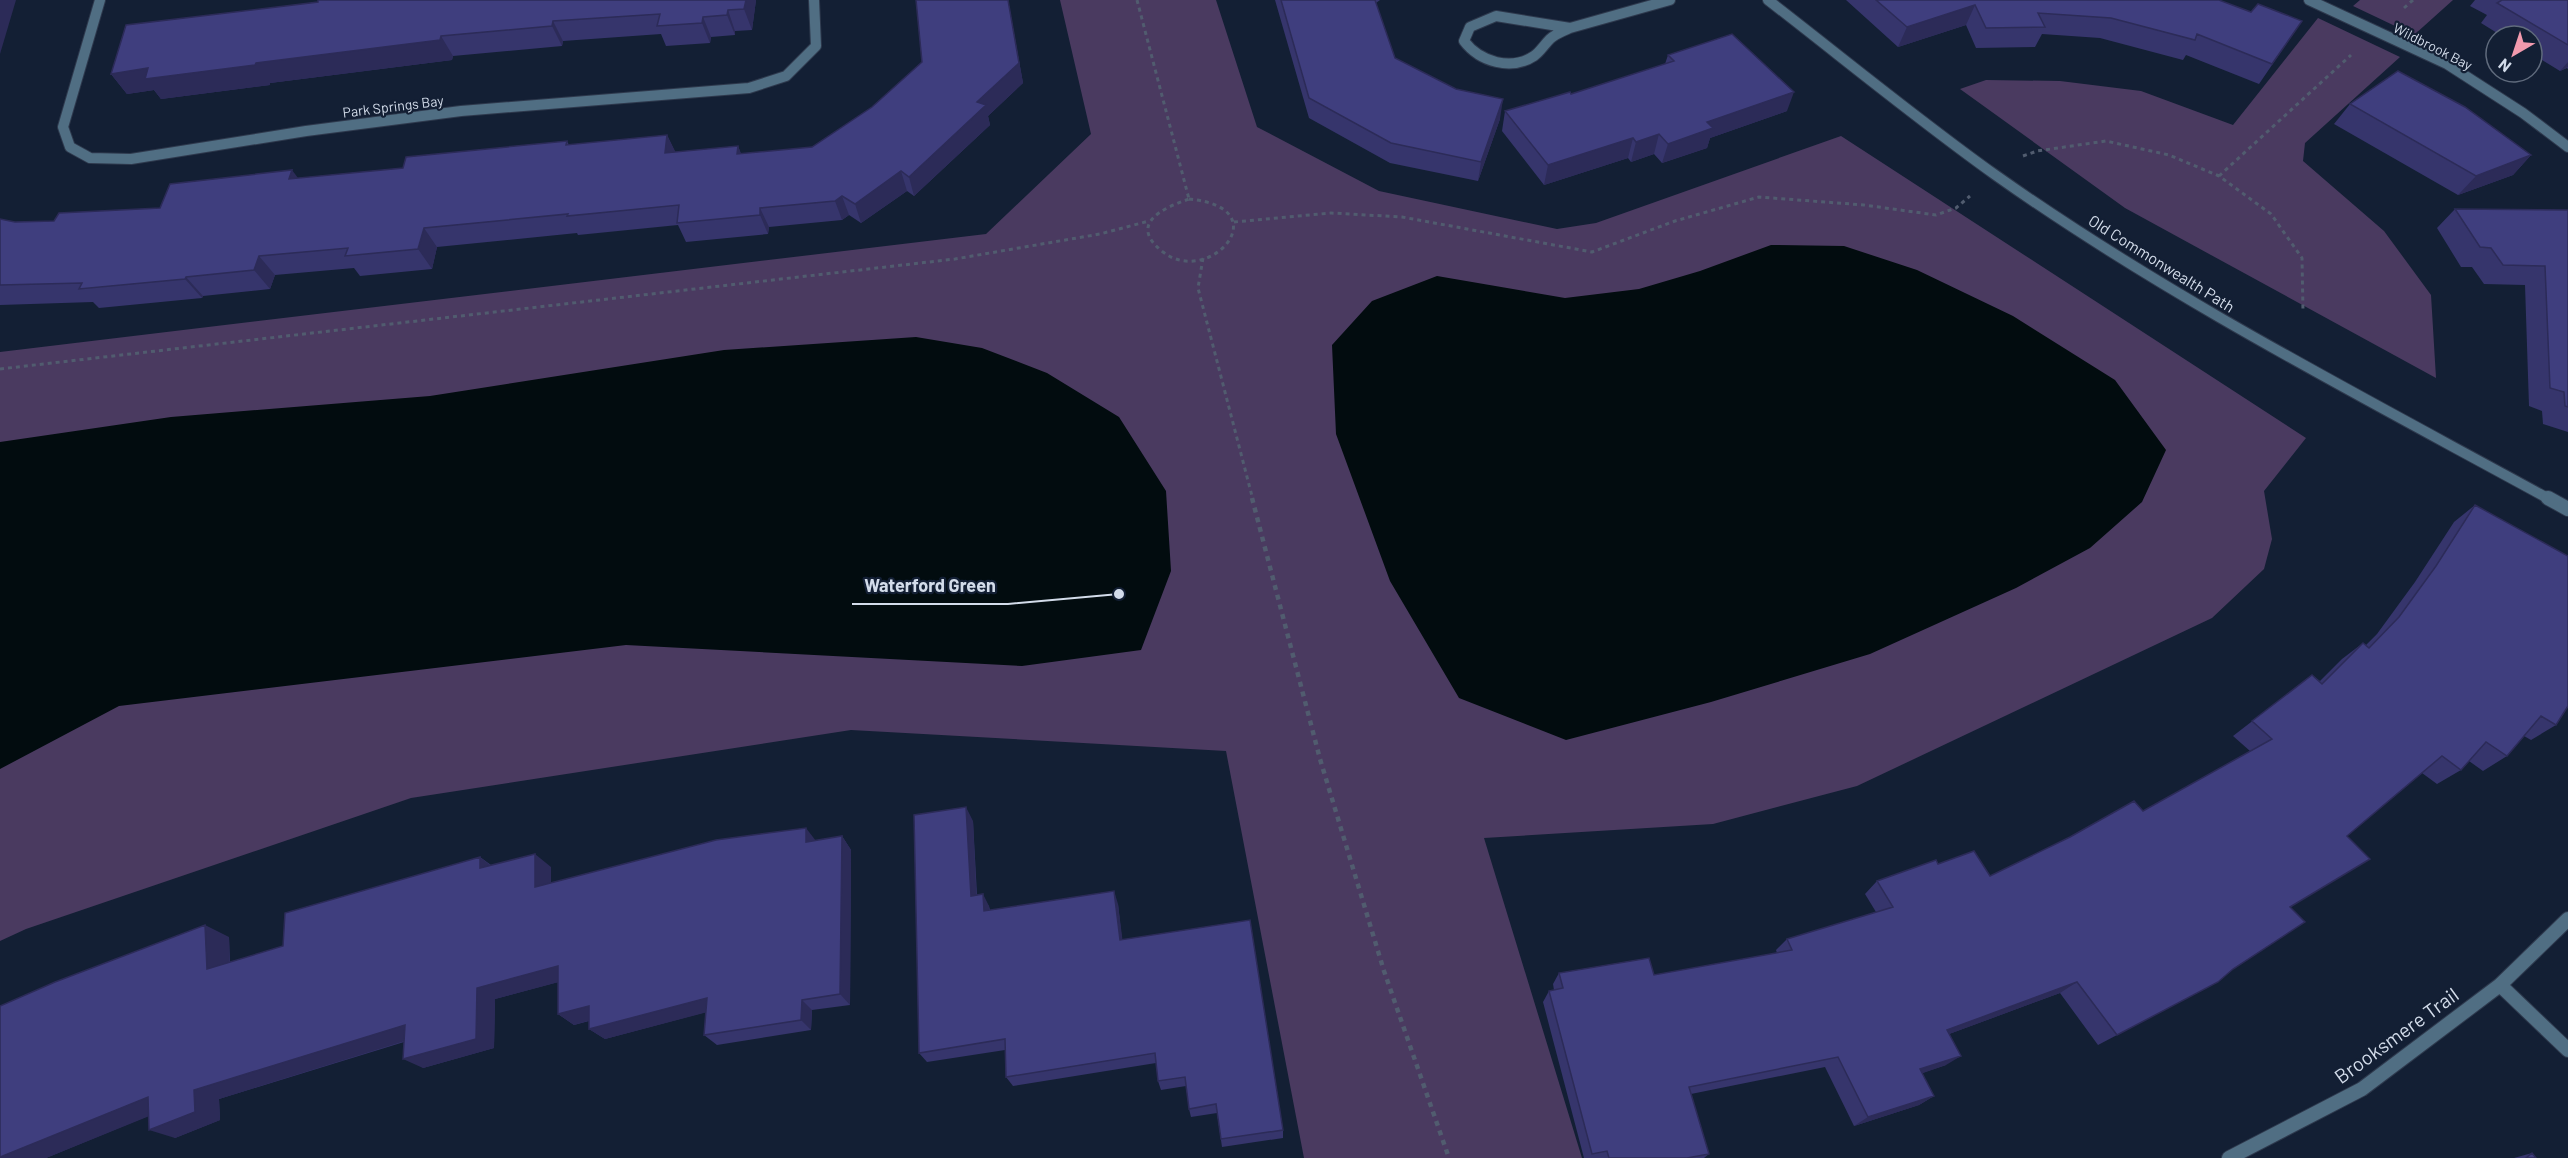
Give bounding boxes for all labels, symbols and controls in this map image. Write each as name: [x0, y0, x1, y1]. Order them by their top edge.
street label: Wildbrook Bay: [2391, 19, 2476, 73]
north arrow: [2484, 24, 2544, 84]
text: N: [2494, 55, 2514, 77]
street label: Park Springs Bay: [342, 91, 445, 121]
street label: Old Commonwealth Path: [2085, 210, 2239, 316]
callout: Waterford Green: [852, 568, 1008, 604]
text: Waterford Green: [864, 574, 996, 596]
street label: Brooksmere Trail: [2329, 982, 2463, 1088]

